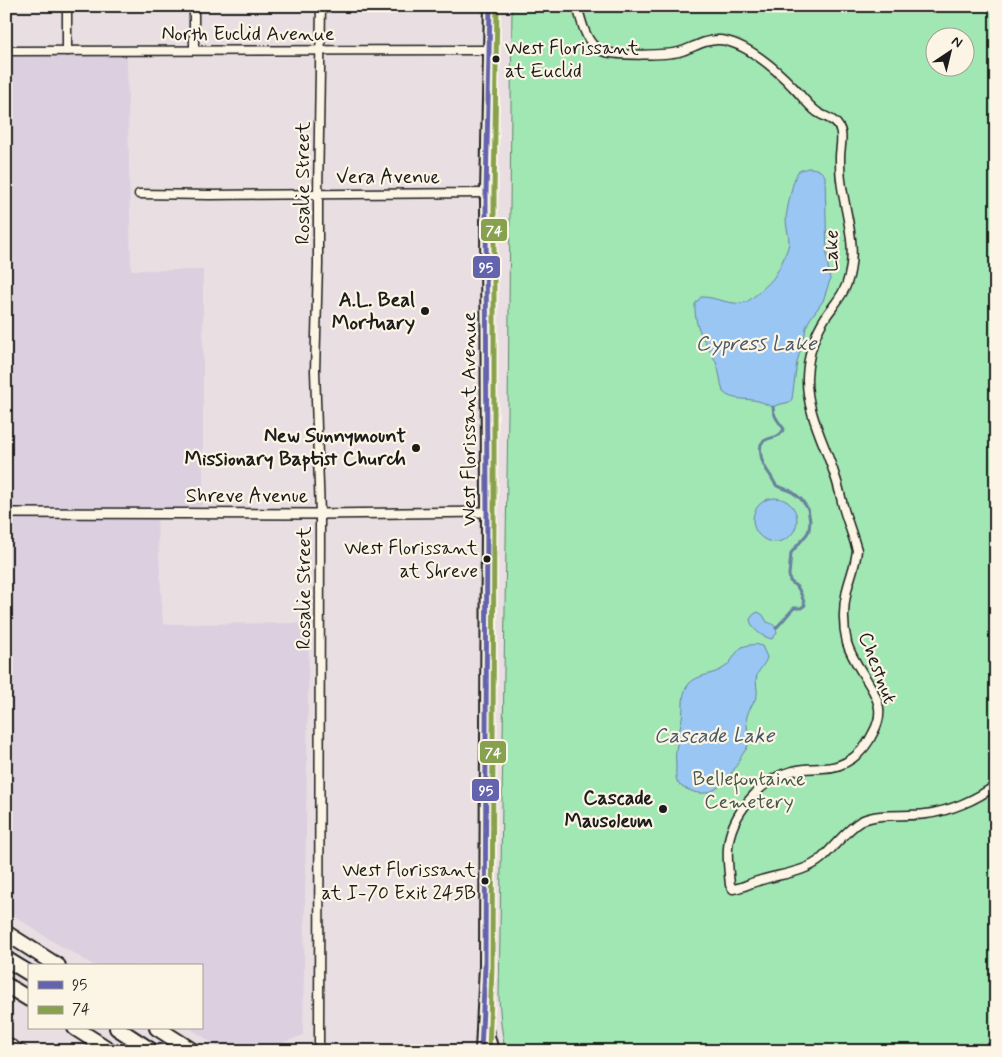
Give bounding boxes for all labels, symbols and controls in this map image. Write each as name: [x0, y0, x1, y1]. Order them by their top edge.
street label: North Euclid Avenue: [161, 21, 335, 48]
north arrow: [924, 28, 974, 78]
text: N: [948, 32, 966, 52]
place label: West Florissant at Euclid: [505, 36, 639, 84]
marker: West Florissant at Euclid: [491, 54, 501, 64]
street label: Rosalie Street: [290, 121, 317, 245]
street label: Vera Avenue: [336, 164, 440, 191]
line badge: 74: [480, 218, 508, 242]
text: 74: [486, 222, 503, 240]
street label: Lake: [818, 229, 846, 273]
line badge: 95: [472, 255, 501, 279]
text: 95: [479, 259, 494, 277]
place label: A.L. Beal Mortuary: [332, 287, 415, 337]
marker: A.L. Beal Mortuary: [419, 305, 431, 317]
street label: West Florissant Avenue: [456, 312, 483, 526]
water label: Cypress Lake: [696, 330, 818, 358]
place label: New Sunnymount Missionary Baptist Church: [184, 423, 407, 473]
marker: New Sunnymount Missionary Baptist Church: [410, 442, 422, 454]
street label: Shreve Avenue: [186, 483, 308, 510]
street label: Rosalie Street: [291, 526, 318, 650]
place label: West Florissant at Shreve: [344, 536, 478, 584]
marker: West Florissant at Shreve: [482, 554, 492, 564]
street label: Chestnut: [851, 628, 903, 708]
water label: Cascade Lake: [654, 722, 776, 750]
line badge: 74: [479, 740, 507, 764]
text: 74: [485, 744, 502, 762]
park label: Bellefontaine Cemetery: [692, 766, 806, 816]
line badge: 95: [471, 778, 500, 802]
text: 95: [479, 782, 494, 800]
place label: Cascade Mausoleum: [564, 785, 654, 835]
marker: Cascade Mausoleum: [657, 803, 669, 815]
place label: West Florissant at I-70 Exit 245B: [322, 858, 476, 906]
marker: West Florissant at I-70 Exit 245B: [480, 876, 490, 886]
legend: [28, 964, 202, 1030]
text: 95: [72, 976, 87, 996]
text: 74: [72, 1000, 90, 1020]

